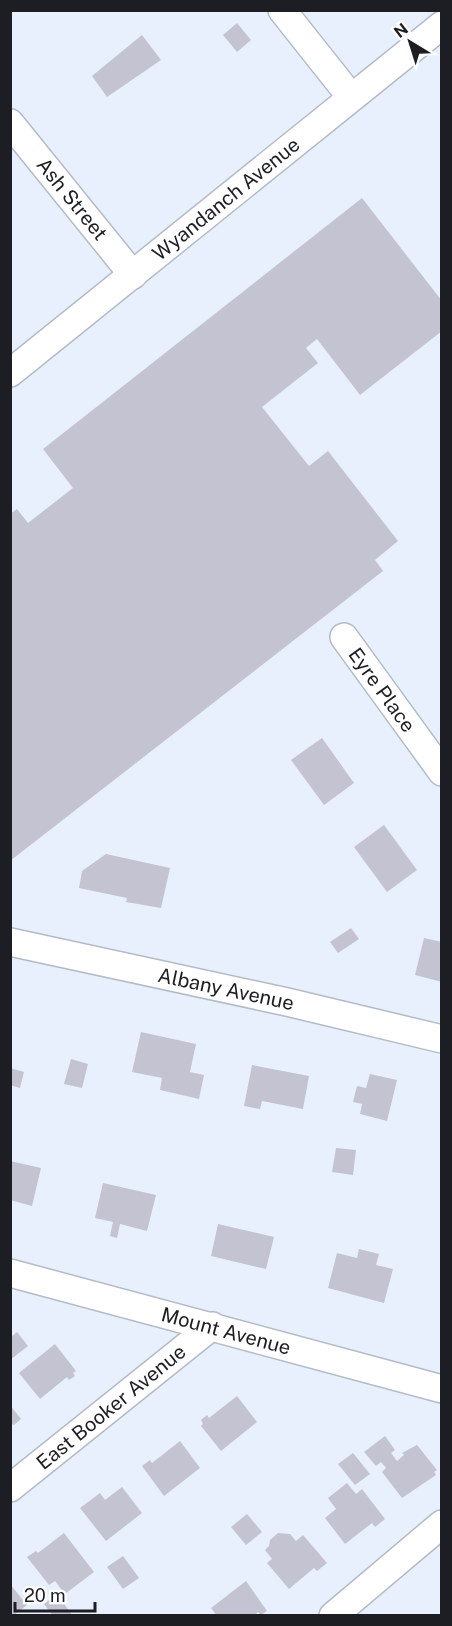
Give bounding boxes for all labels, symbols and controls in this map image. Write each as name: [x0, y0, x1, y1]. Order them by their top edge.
north arrow: [380, 12, 440, 72]
text: N: [390, 19, 412, 42]
street label: Wyandanch Avenue: [148, 132, 304, 266]
street label: Ash Street: [32, 153, 112, 245]
street label: Eyre Place: [343, 643, 421, 737]
street label: Albany Avenue: [156, 963, 296, 1015]
street label: Mount Avenue: [159, 1302, 293, 1360]
street label: East Booker Avenue: [31, 1339, 191, 1475]
scale bar: [15, 1575, 94, 1613]
text: 20 m: [24, 1585, 66, 1606]

